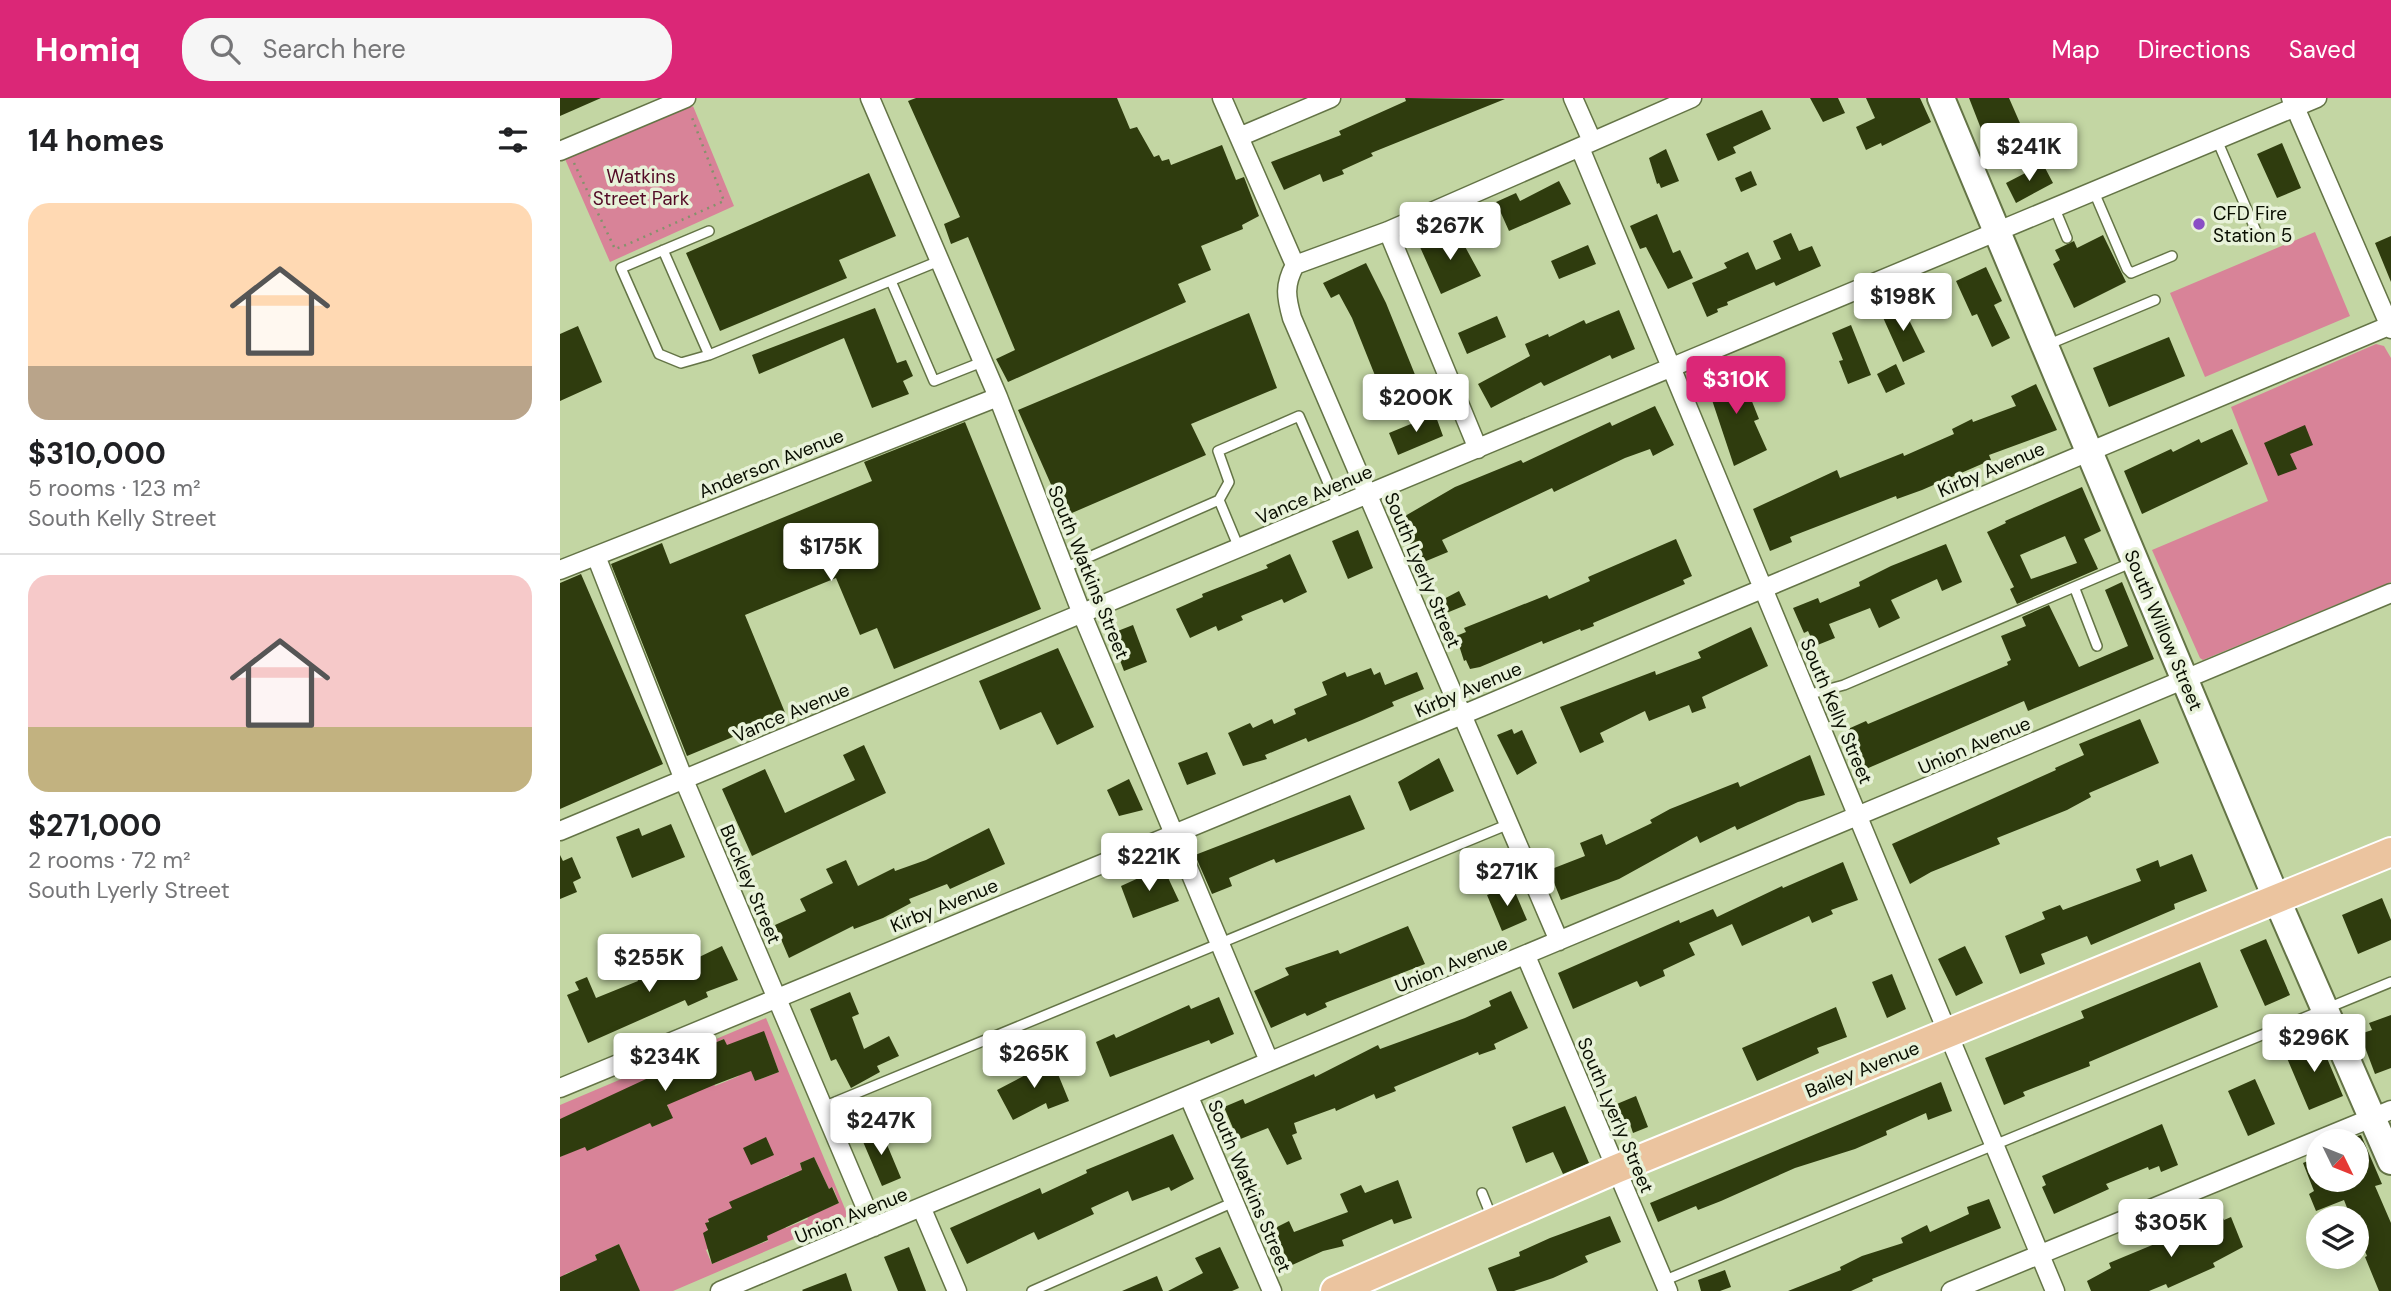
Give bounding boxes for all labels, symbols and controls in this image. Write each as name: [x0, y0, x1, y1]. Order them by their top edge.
search box: [182, 18, 672, 81]
text: Homiq: [35, 28, 140, 71]
icon: search: [206, 30, 244, 68]
text: Search here: [262, 32, 406, 66]
text: Map: [2052, 34, 2100, 65]
text: Directions: [2138, 34, 2251, 65]
text: Saved: [2289, 34, 2356, 65]
text: 14 homes: [28, 121, 165, 160]
icon: filters: [494, 121, 532, 159]
pin: $241K: [1980, 123, 2078, 183]
text: $241K: [1996, 131, 2062, 161]
park label: Watkins Street Park: [593, 164, 690, 211]
place label: CFD Fire Station 5: [2213, 201, 2292, 248]
pin: $267K: [1401, 202, 1499, 262]
text: $267K: [1416, 210, 1484, 240]
marker: CFD Fire Station 5: [2191, 216, 2207, 232]
icon: home: [217, 248, 343, 374]
pin: $198K: [1854, 274, 1952, 333]
text: $198K: [1870, 281, 1936, 311]
pin: $310K: [1687, 356, 1785, 416]
text: $310K: [1702, 364, 1770, 394]
pin: $200K: [1367, 374, 1465, 434]
text: $200K: [1379, 382, 1453, 412]
street label: Anderson Avenue: [695, 423, 848, 504]
text: $310,000: [28, 434, 166, 473]
street label: Kirby Avenue: [1934, 436, 2049, 503]
street label: Vance Avenue: [1252, 459, 1376, 530]
text: 5 rooms · 123 m²: [28, 473, 201, 503]
street label: South Watkins Street: [1042, 482, 1135, 663]
street label: South Lyerly Street: [1378, 489, 1467, 652]
text: South Kelly Street: [28, 503, 217, 533]
pin: $175K: [782, 524, 880, 583]
text: $175K: [799, 531, 863, 561]
street label: South Willow Street: [2118, 546, 2209, 714]
icon: home: [217, 620, 343, 746]
street label: South Kelly Street: [1795, 635, 1878, 788]
street label: Kirby Avenue: [1411, 656, 1526, 723]
street label: Vance Avenue: [729, 677, 853, 748]
street label: Union Avenue: [1914, 711, 2034, 780]
text: $271,000: [28, 806, 162, 845]
street label: Buckley Street: [714, 821, 787, 947]
pin: $221K: [1100, 834, 1198, 893]
text: $221K: [1117, 841, 1181, 871]
text: 2 rooms · 72 m²: [28, 845, 191, 875]
pin: $271K: [1458, 848, 1556, 908]
text: $271K: [1475, 856, 1539, 886]
street label: Kirby Avenue: [887, 873, 1002, 938]
text: South Lyerly Street: [28, 875, 230, 905]
street label: Union Avenue: [1391, 930, 1511, 998]
pin: $255K: [600, 934, 698, 994]
text: $255K: [614, 942, 684, 972]
pin: $296K: [2265, 1014, 2363, 1074]
text: $296K: [2278, 1022, 2350, 1052]
pin: $265K: [985, 1030, 1083, 1090]
pin: $234K: [616, 1034, 714, 1093]
street label: South Lyerly Street: [1571, 1034, 1660, 1197]
street label: Bailey Avenue: [1801, 1035, 1923, 1104]
text: $265K: [999, 1038, 1069, 1068]
text: $234K: [629, 1041, 701, 1071]
street label: South Watkins Street: [1202, 1096, 1297, 1276]
pin: $247K: [832, 1098, 930, 1157]
text: $247K: [846, 1105, 916, 1135]
north arrow: [2306, 1129, 2370, 1192]
map controls: [2306, 1129, 2369, 1269]
street label: Union Avenue: [791, 1181, 911, 1249]
pin: $305K: [2122, 1200, 2220, 1259]
button: layers: [2306, 1206, 2369, 1269]
text: $305K: [2134, 1207, 2208, 1237]

